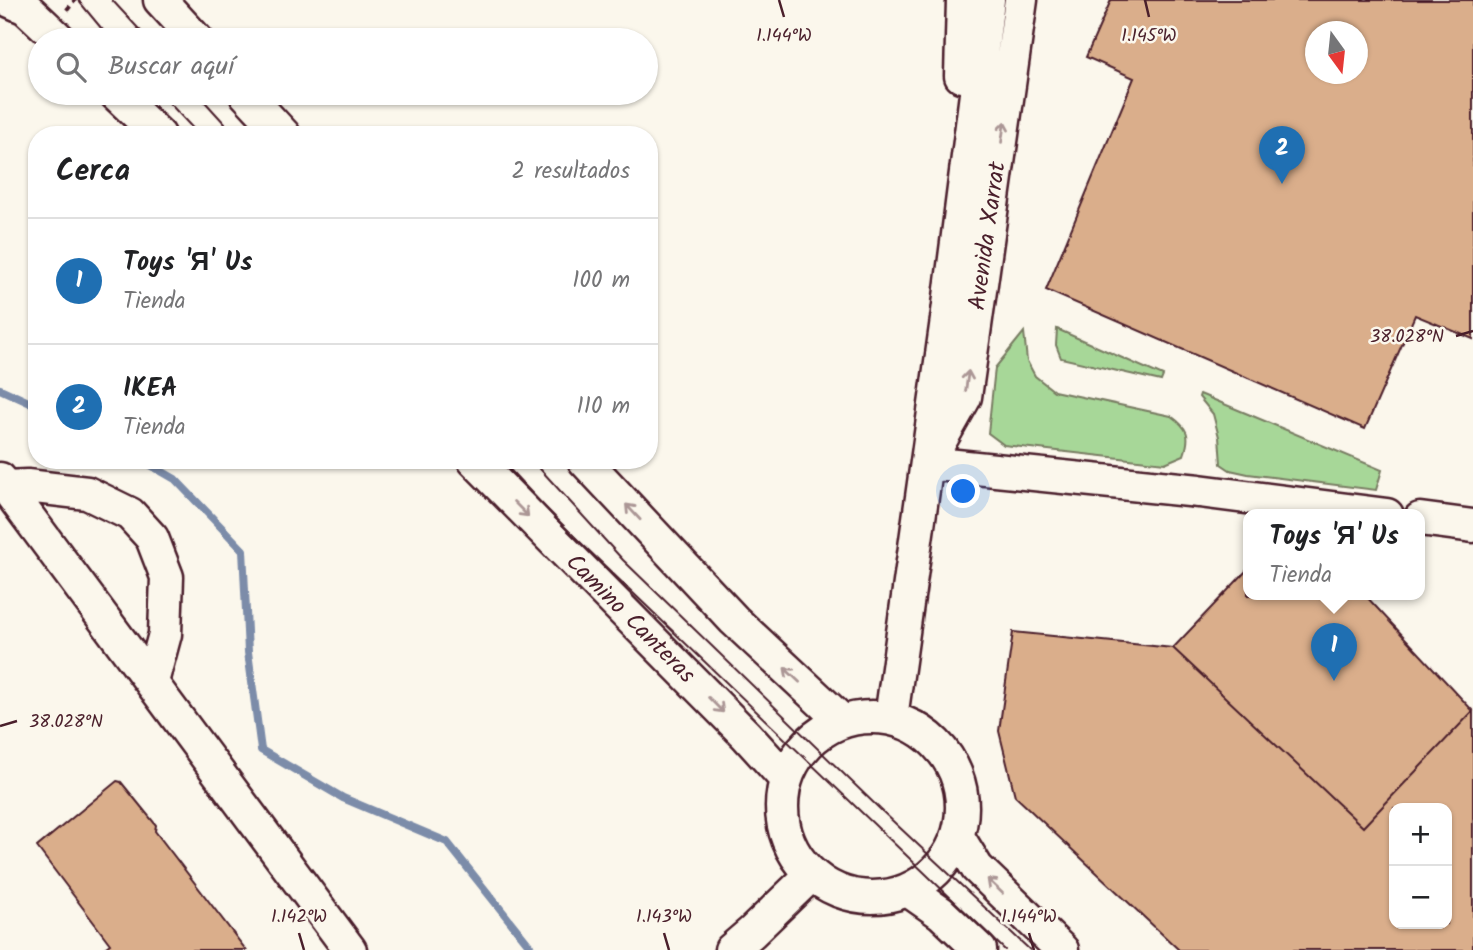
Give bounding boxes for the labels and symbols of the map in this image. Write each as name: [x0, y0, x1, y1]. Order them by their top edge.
north arrow: [1305, 21, 1368, 84]
text: 1.144°W: [756, 22, 812, 51]
text: 1.145°W: [1121, 22, 1177, 51]
one-way arrow: [996, 121, 1009, 143]
pin: 2: [1259, 126, 1305, 184]
street label: Avenida Xarrat: [958, 159, 1018, 313]
text: 38.028°N: [1370, 323, 1444, 352]
one-way arrow: [961, 370, 974, 393]
your location: [946, 474, 980, 508]
one-way arrow: [513, 500, 530, 517]
one-way arrow: [624, 504, 641, 521]
street label: Camino Canteras: [556, 545, 704, 693]
pin: 1: [1311, 623, 1357, 681]
one-way arrow: [784, 666, 801, 683]
one-way arrow: [708, 696, 725, 713]
text: 38.028°N: [29, 708, 103, 737]
one-way arrow: [987, 878, 1004, 895]
text: 1.142°W: [271, 903, 327, 932]
text: 1.143°W: [636, 903, 692, 932]
text: 1.144°W: [1001, 903, 1057, 932]

